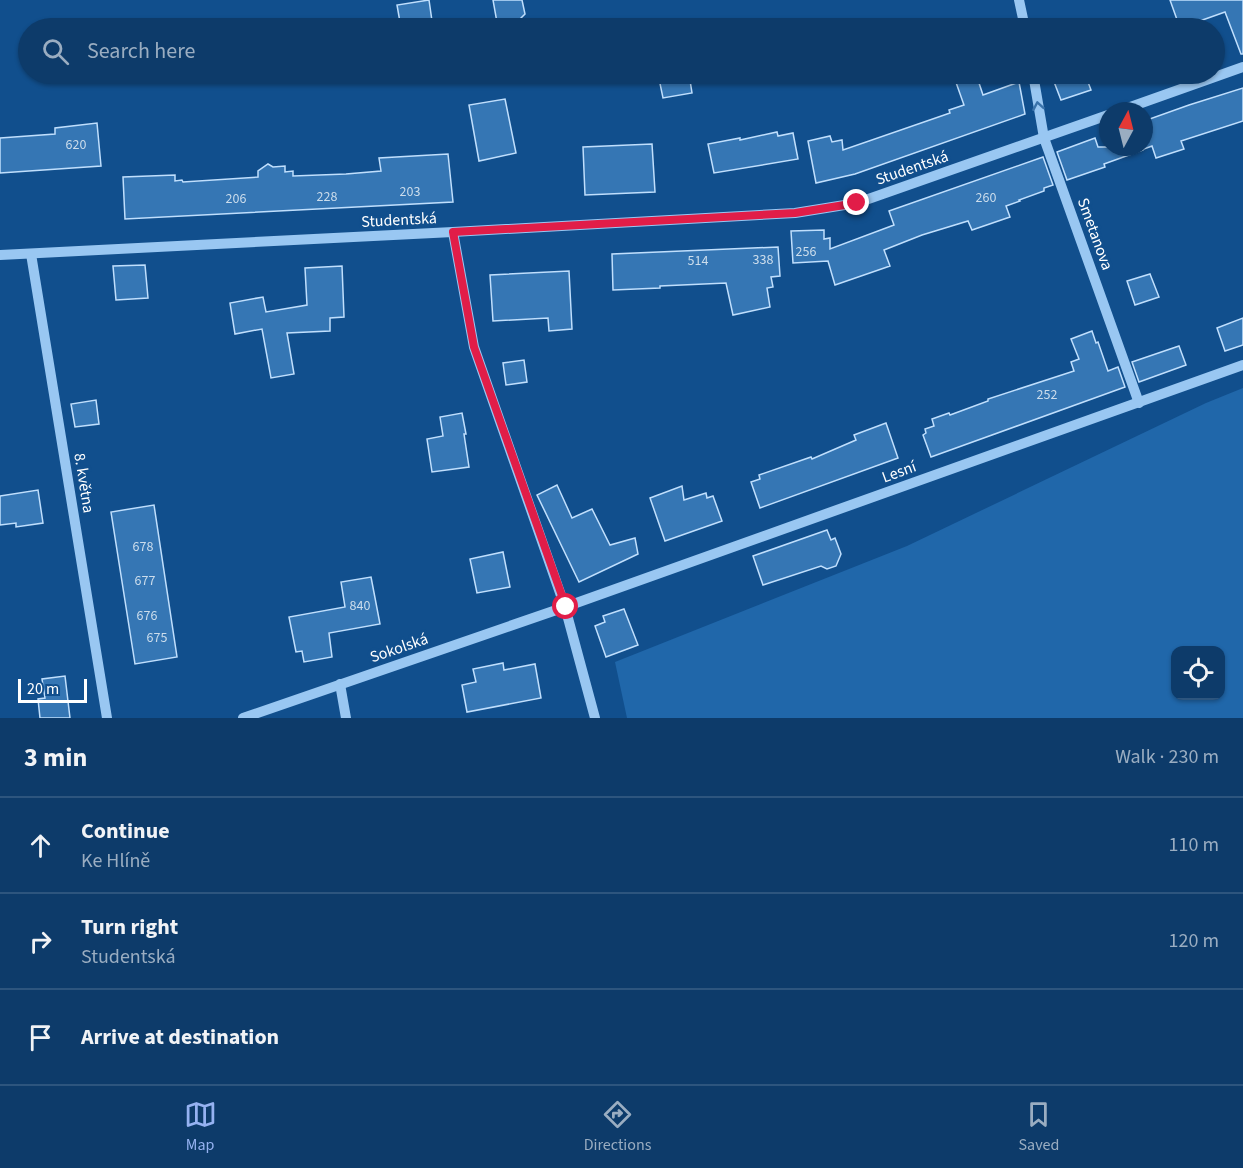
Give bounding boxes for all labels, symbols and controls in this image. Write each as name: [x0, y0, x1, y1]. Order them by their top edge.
search box: [18, 18, 1225, 84]
icon: search: [39, 35, 72, 68]
text: Search here: [87, 35, 195, 67]
one-way arrow: [1033, 101, 1045, 110]
north arrow: [1099, 102, 1153, 156]
house number: 620: [66, 135, 86, 155]
street label: Studentská: [873, 145, 951, 191]
house number: 203: [400, 182, 420, 202]
house number: 228: [317, 187, 337, 207]
house number: 260: [976, 188, 996, 208]
house number: 206: [226, 189, 246, 209]
route end: [843, 189, 869, 215]
street label: Smetanova: [1072, 195, 1118, 273]
street label: Studentská: [361, 207, 437, 233]
house number: 256: [796, 242, 816, 262]
house number: 338: [753, 250, 773, 270]
house number: 514: [688, 251, 708, 271]
house number: 252: [1037, 385, 1057, 405]
street label: 8. května: [68, 451, 100, 515]
street label: Lesní: [879, 455, 920, 488]
house number: 678: [133, 537, 153, 557]
house number: 677: [135, 571, 155, 591]
route start: [552, 593, 578, 619]
house number: 840: [350, 596, 370, 616]
house number: 676: [137, 606, 157, 626]
house number: 675: [147, 628, 167, 648]
street label: Sokolská: [367, 628, 431, 668]
map controls: [1171, 646, 1225, 700]
button: locate: [1171, 646, 1225, 700]
scale bar: [18, 676, 87, 704]
text: 20 m: [27, 678, 59, 700]
text: 3 min: [24, 739, 87, 776]
text: Walk · 230 m: [1115, 743, 1219, 771]
text: Continue: [81, 815, 170, 847]
icon: ahead: [24, 829, 57, 862]
text: 110 m: [1169, 831, 1219, 859]
text: Ke Hlíně: [81, 847, 150, 875]
text: Turn right: [81, 911, 178, 943]
icon: right: [24, 925, 57, 958]
text: 120 m: [1169, 927, 1219, 955]
text: Studentská: [81, 943, 176, 971]
icon: arrive: [24, 1021, 57, 1054]
text: Arrive at destination: [81, 1021, 279, 1053]
tab: Map: [184, 1098, 217, 1156]
tab: Directions: [584, 1098, 651, 1156]
tab: Saved: [1019, 1098, 1059, 1156]

